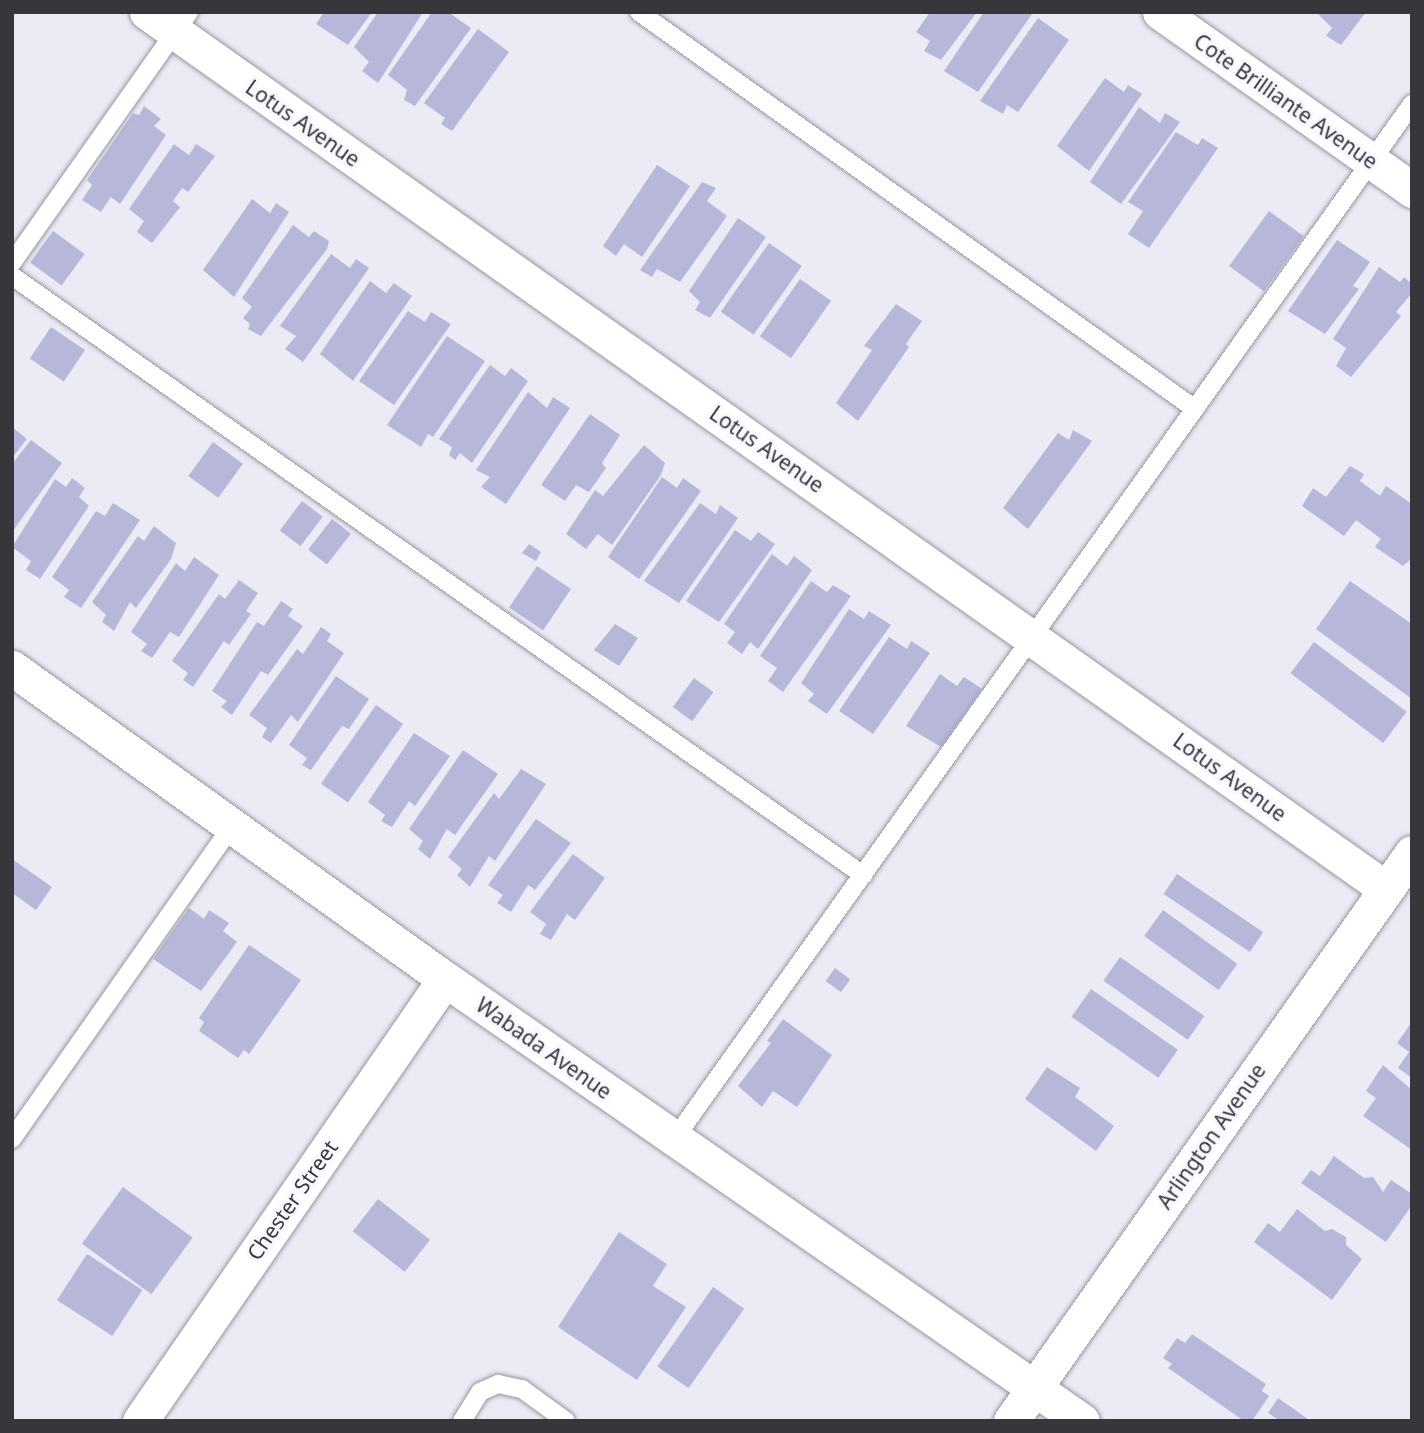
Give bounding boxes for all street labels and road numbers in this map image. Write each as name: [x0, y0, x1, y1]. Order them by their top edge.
street label: Cote Brilliante Avenue: [1189, 28, 1383, 174]
street label: Lotus Avenue: [241, 74, 365, 172]
street label: Lotus Avenue: [705, 400, 829, 498]
street label: Lotus Avenue: [1169, 728, 1291, 826]
street label: Wabada Avenue: [471, 992, 617, 1104]
street label: Arlington Avenue: [1152, 1059, 1270, 1213]
street label: Chester Street: [241, 1135, 343, 1265]

